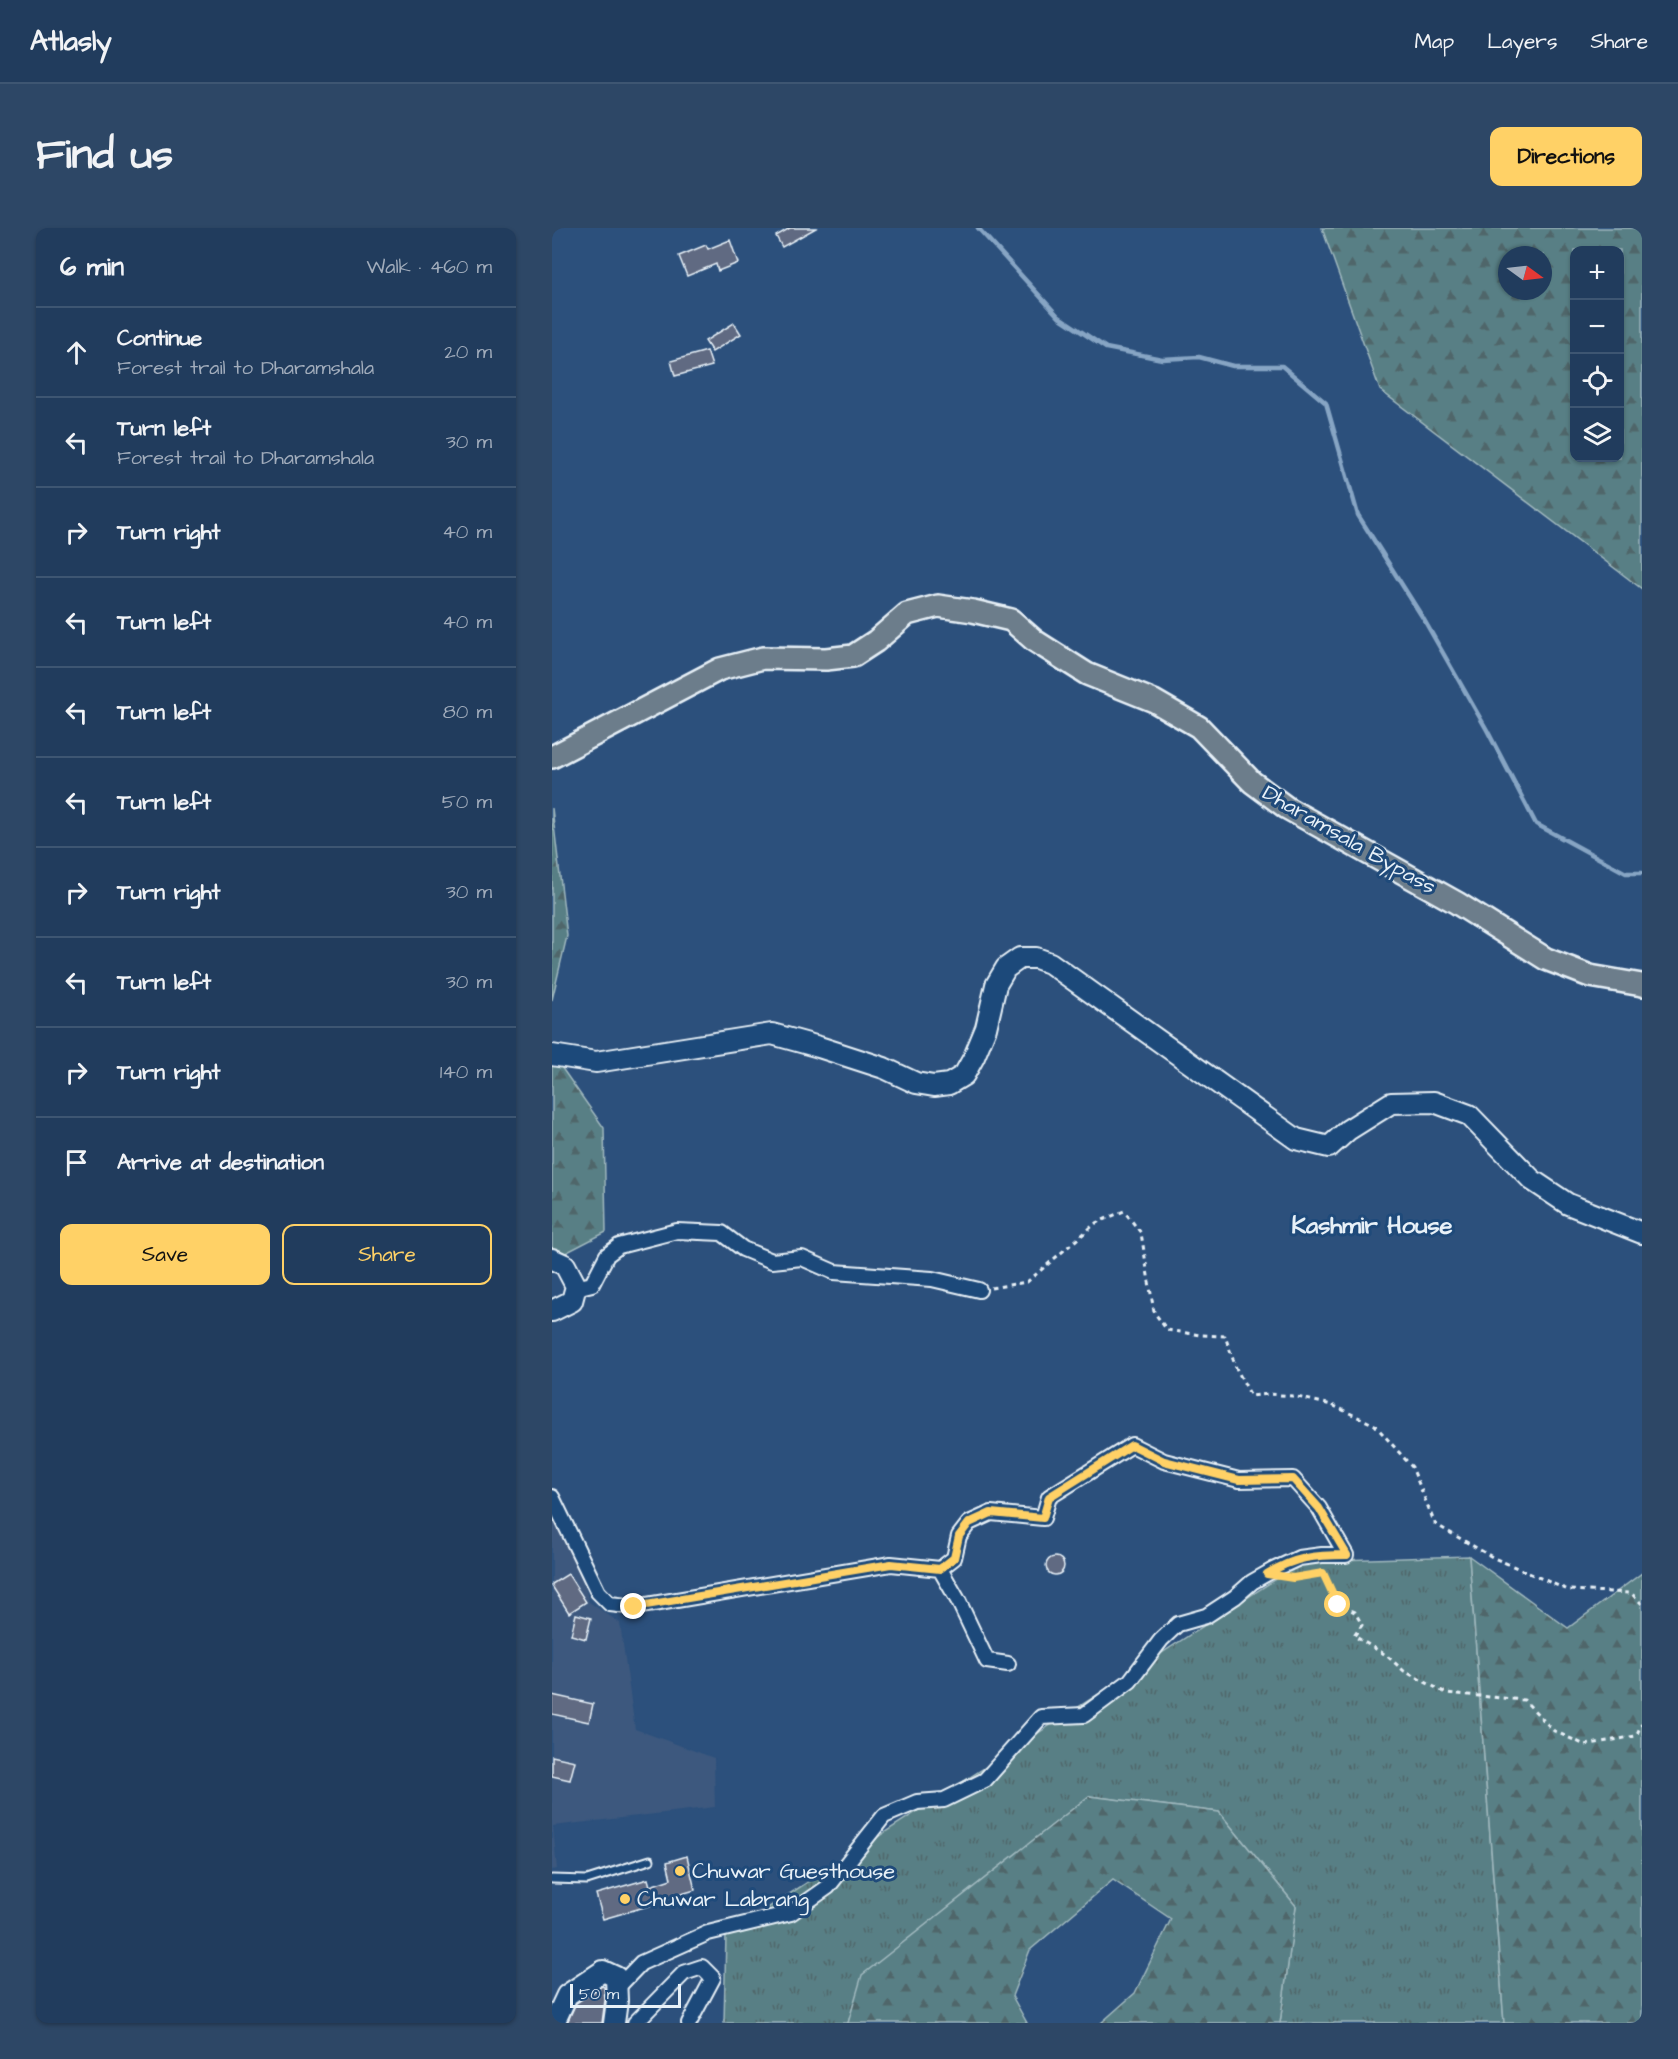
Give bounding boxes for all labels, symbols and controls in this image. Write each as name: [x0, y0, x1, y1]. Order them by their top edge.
text: Atlasly: [30, 22, 112, 61]
text: Map: [1414, 27, 1454, 56]
text: Layers: [1487, 27, 1557, 56]
text: Share: [1590, 27, 1648, 56]
text: Find us: [36, 127, 173, 185]
button: Directions: [1490, 127, 1642, 186]
north arrow: [1498, 246, 1552, 300]
map controls: [1570, 246, 1624, 462]
button: +: [1570, 246, 1624, 300]
text: 6 min: [60, 249, 124, 285]
text: Walk · 460 m: [366, 253, 492, 281]
button: −: [1570, 300, 1624, 354]
text: Continue: [117, 323, 202, 354]
icon: ahead: [60, 336, 93, 369]
text: 20 m: [444, 338, 492, 366]
text: Forest trail to Dharamshala: [117, 354, 374, 382]
button: locate: [1570, 354, 1624, 408]
button: layers: [1570, 408, 1624, 462]
text: Turn left: [117, 413, 211, 444]
icon: left: [60, 426, 93, 459]
text: 30 m: [446, 428, 492, 456]
text: Forest trail to Dharamshala: [117, 444, 374, 472]
icon: right: [60, 516, 93, 549]
text: Turn right: [117, 517, 220, 548]
text: 40 m: [442, 518, 492, 546]
icon: left: [60, 606, 93, 639]
text: Turn left: [117, 607, 211, 638]
text: 40 m: [442, 608, 492, 636]
icon: left: [60, 696, 93, 729]
text: Turn left: [117, 697, 211, 728]
text: 80 m: [443, 698, 492, 726]
street label: Dharamsala Bypass: [1256, 778, 1442, 903]
icon: left: [60, 786, 93, 819]
text: Turn left: [117, 787, 211, 818]
text: 50 m: [442, 788, 492, 816]
icon: right: [60, 876, 93, 909]
text: Turn right: [117, 877, 220, 908]
text: 30 m: [446, 878, 492, 906]
icon: left: [60, 966, 93, 999]
text: Turn left: [117, 967, 211, 998]
text: 30 m: [446, 968, 492, 996]
icon: right: [60, 1056, 93, 1089]
text: Turn right: [117, 1057, 220, 1088]
text: 140 m: [440, 1058, 492, 1086]
icon: arrive: [60, 1146, 93, 1179]
text: Arrive at destination: [117, 1147, 324, 1178]
district label: Kashmir House: [1291, 1209, 1453, 1243]
button: Save: [60, 1224, 270, 1285]
button: Share: [282, 1224, 492, 1285]
route start: [1324, 1591, 1350, 1617]
route end: [620, 1593, 646, 1619]
place label: Chuwar Guesthouse: [692, 1856, 895, 1887]
marker: Chuwar Guesthouse: [673, 1864, 687, 1878]
place label: Chuwar Labrang: [637, 1884, 809, 1916]
marker: Chuwar Labrang: [618, 1892, 632, 1906]
scale bar: [570, 1981, 681, 2008]
text: 50 m: [579, 1983, 619, 2005]

